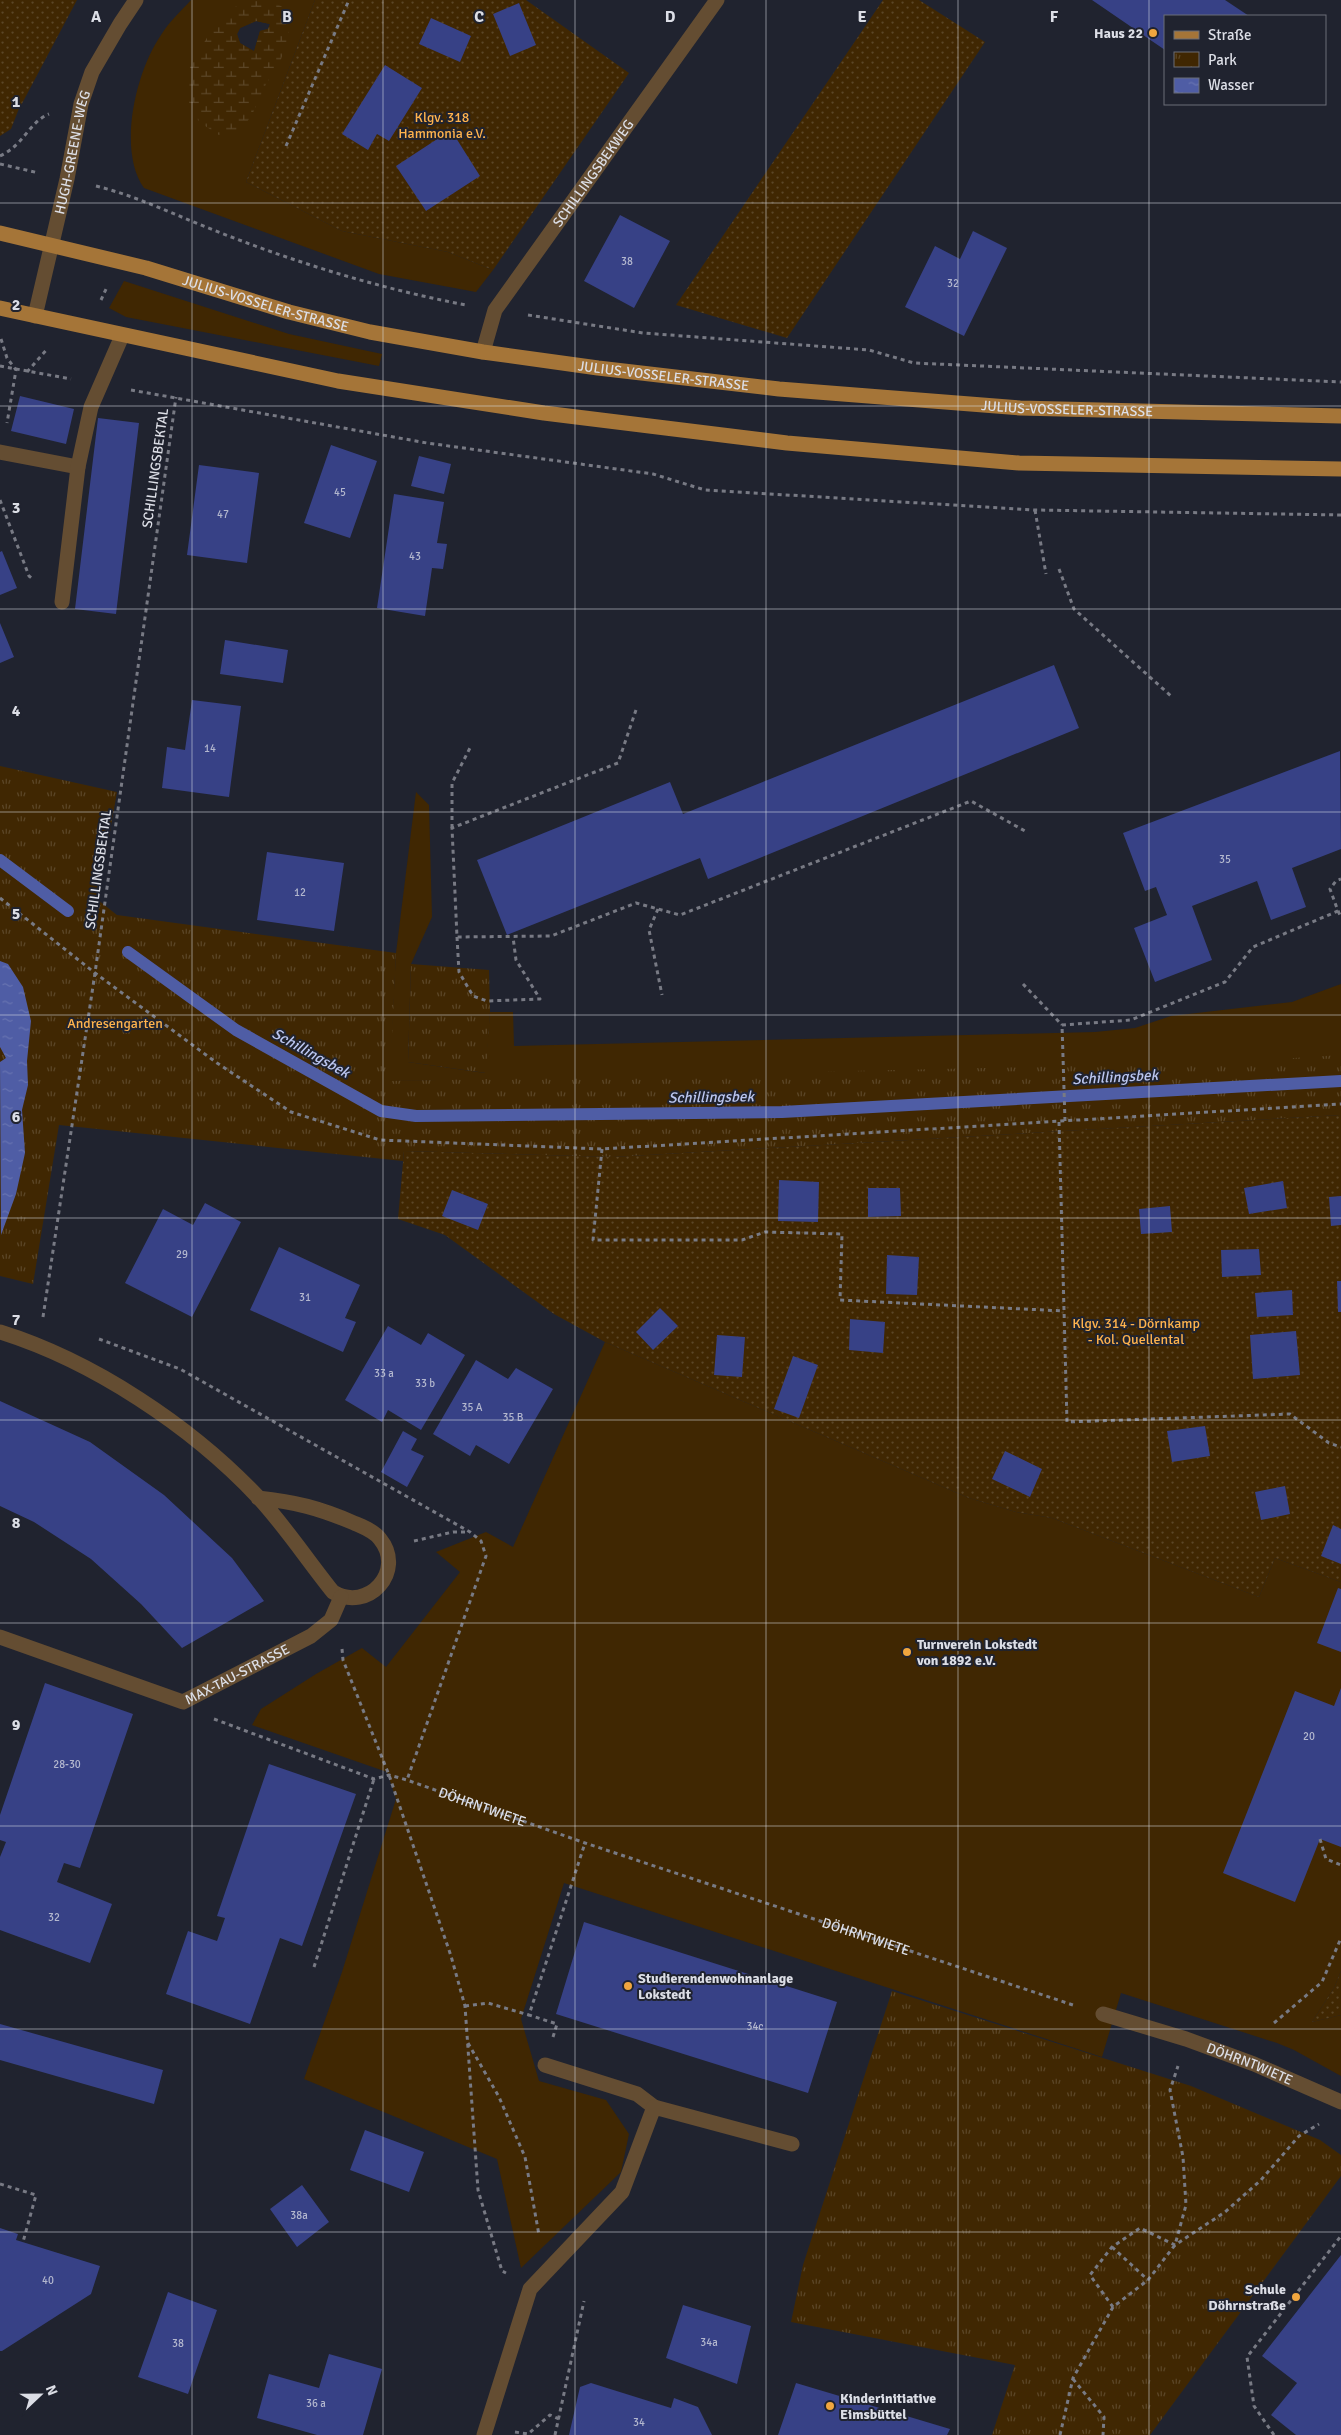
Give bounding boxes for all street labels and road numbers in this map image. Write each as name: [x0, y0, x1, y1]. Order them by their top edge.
street label: HUGH-GREENE-WEG: [51, 88, 94, 216]
street label: SCHILLINGSBEKWEG: [549, 116, 638, 230]
street label: JULIUS-VOSSELER-STRASSE: [180, 272, 351, 335]
street label: JULIUS-VOSSELER-STRASSE: [577, 357, 750, 394]
street label: JULIUS-VOSSELER-STRASSE: [980, 397, 1153, 420]
street label: SCHILLINGSBEKTAL: [139, 407, 172, 529]
street label: SCHILLINGSBEKTAL: [82, 808, 115, 930]
street label: MAX-TAU-STRASSE: [182, 1641, 292, 1709]
street label: DÖHRNTWIETE: [436, 1784, 528, 1830]
street label: DÖHRNTWIETE: [820, 1914, 912, 1959]
street label: DÖHRNTWIETE: [1204, 2039, 1295, 2089]

